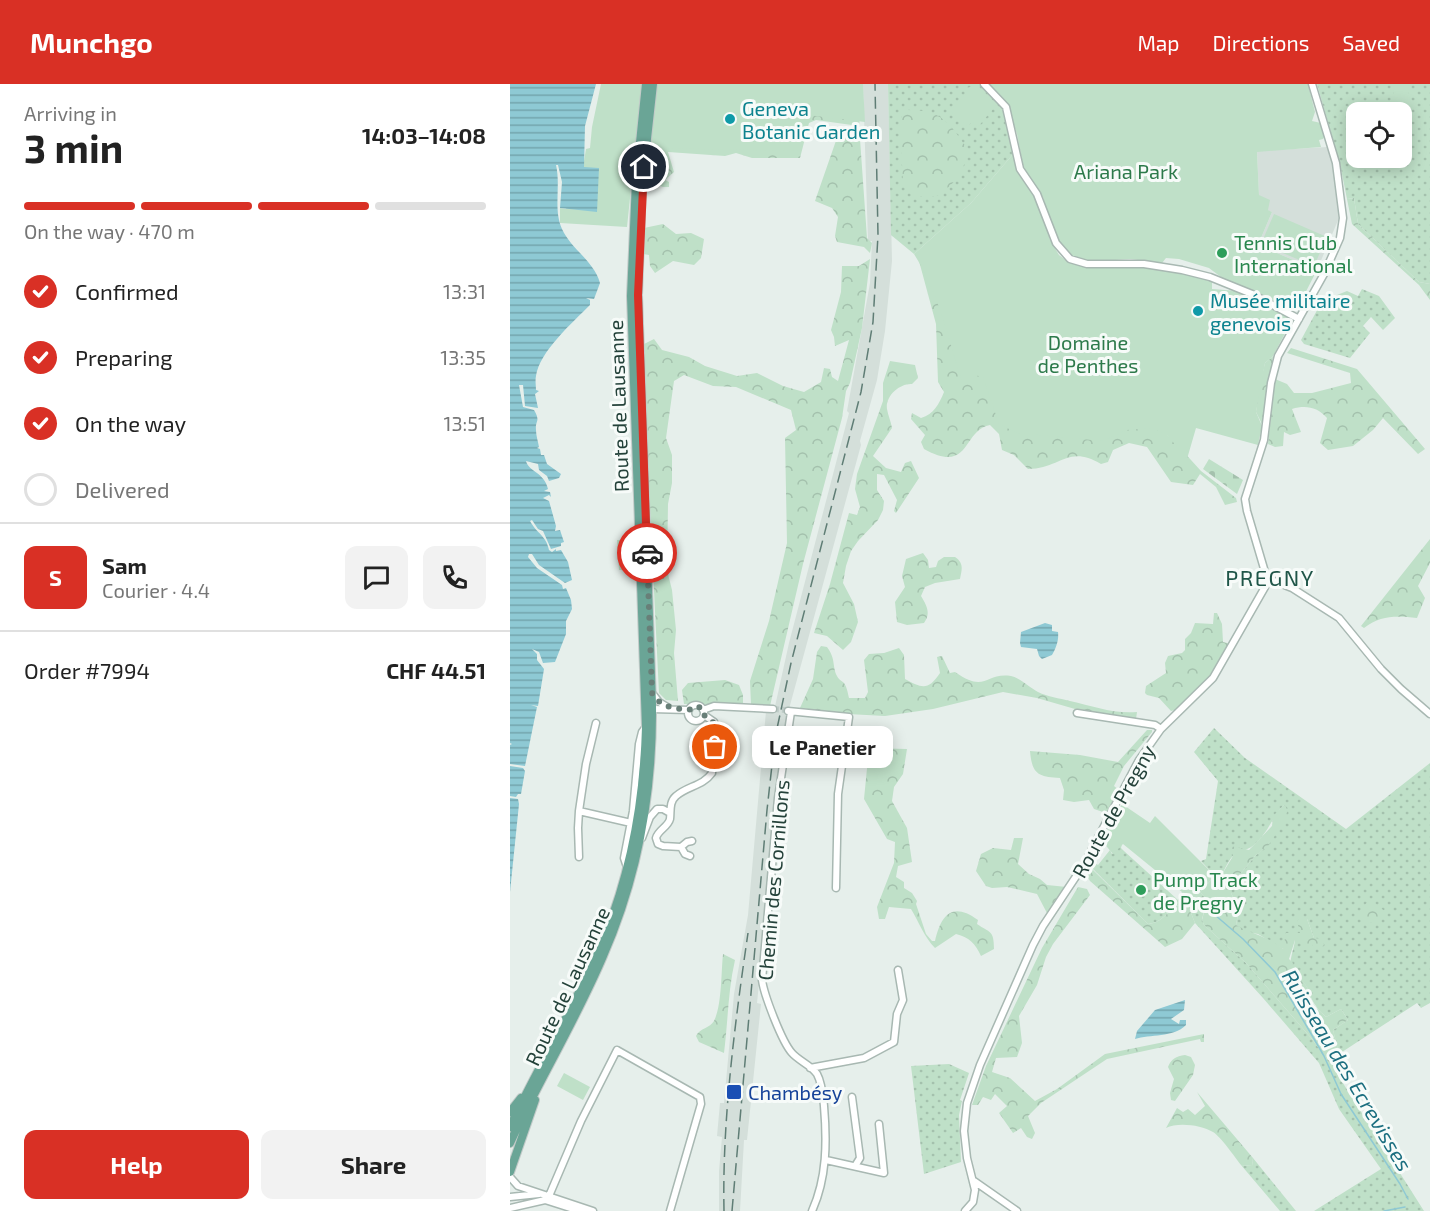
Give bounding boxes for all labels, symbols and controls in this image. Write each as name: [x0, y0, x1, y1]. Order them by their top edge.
text: Munchgo: [30, 25, 153, 59]
text: Map: [1137, 30, 1180, 55]
text: Directions: [1213, 30, 1309, 55]
text: Saved: [1342, 30, 1400, 55]
place label: Geneva Botanic Garden: [742, 96, 880, 143]
text: Arriving in: [24, 101, 117, 125]
map controls: [1346, 102, 1412, 168]
button: locate: [1346, 102, 1412, 168]
marker: Geneva Botanic Garden: [723, 112, 737, 126]
text: 14:03–14:08: [362, 122, 486, 148]
text: 3 min: [24, 124, 123, 171]
pin: [618, 141, 669, 192]
icon: home: [627, 150, 660, 183]
park label: Ariana Park: [1074, 159, 1178, 183]
text: On the way · 470 m: [24, 219, 195, 243]
place label: Tennis Club International: [1234, 230, 1352, 277]
marker: Tennis Club International: [1215, 246, 1229, 260]
icon: check: [24, 275, 57, 308]
text: Confirmed: [75, 278, 179, 304]
text: 13:31: [443, 279, 486, 303]
place label: Musée militaire genevois: [1210, 288, 1350, 335]
marker: Musée militaire genevois: [1191, 304, 1205, 318]
street label: Route de Lausanne: [603, 319, 633, 493]
park label: Domaine de Penthes: [1038, 330, 1138, 377]
icon: check: [24, 341, 57, 374]
text: Preparing: [75, 344, 173, 370]
text: 13:35: [440, 345, 486, 369]
icon: check: [24, 407, 57, 440]
text: On the way: [75, 410, 186, 436]
text: 13:51: [444, 411, 486, 435]
text: Delivered: [75, 476, 170, 502]
courier: [617, 523, 677, 583]
icon: car: [631, 537, 664, 570]
button: chat: [345, 546, 408, 609]
button: phone: [423, 546, 486, 609]
text: Sam: [102, 552, 147, 578]
text: S: [49, 564, 62, 590]
district label: PREGNY: [1225, 564, 1315, 590]
text: Courier · 4.4: [102, 578, 210, 602]
text: Order #7994: [24, 657, 150, 683]
text: CHF 44.51: [386, 657, 486, 683]
pin: [689, 721, 740, 772]
callout: Le Panetier: [751, 726, 892, 768]
icon: bag: [698, 730, 731, 763]
text: Le Panetier: [769, 735, 876, 759]
street label: Route de Pregny: [1067, 740, 1160, 882]
street label: Chemin des Cornillons: [752, 779, 794, 981]
place label: Pump Track de Pregny: [1153, 867, 1258, 914]
marker: Pump Track de Pregny: [1134, 883, 1148, 897]
street label: Route de Lausanne: [520, 903, 614, 1069]
water label: Ruisseau des Ecrevisses: [1278, 965, 1418, 1175]
place label: Chambésy: [748, 1080, 843, 1104]
marker: Chambésy: [725, 1083, 743, 1101]
button: Help: [24, 1130, 249, 1199]
button: Share: [261, 1130, 486, 1199]

